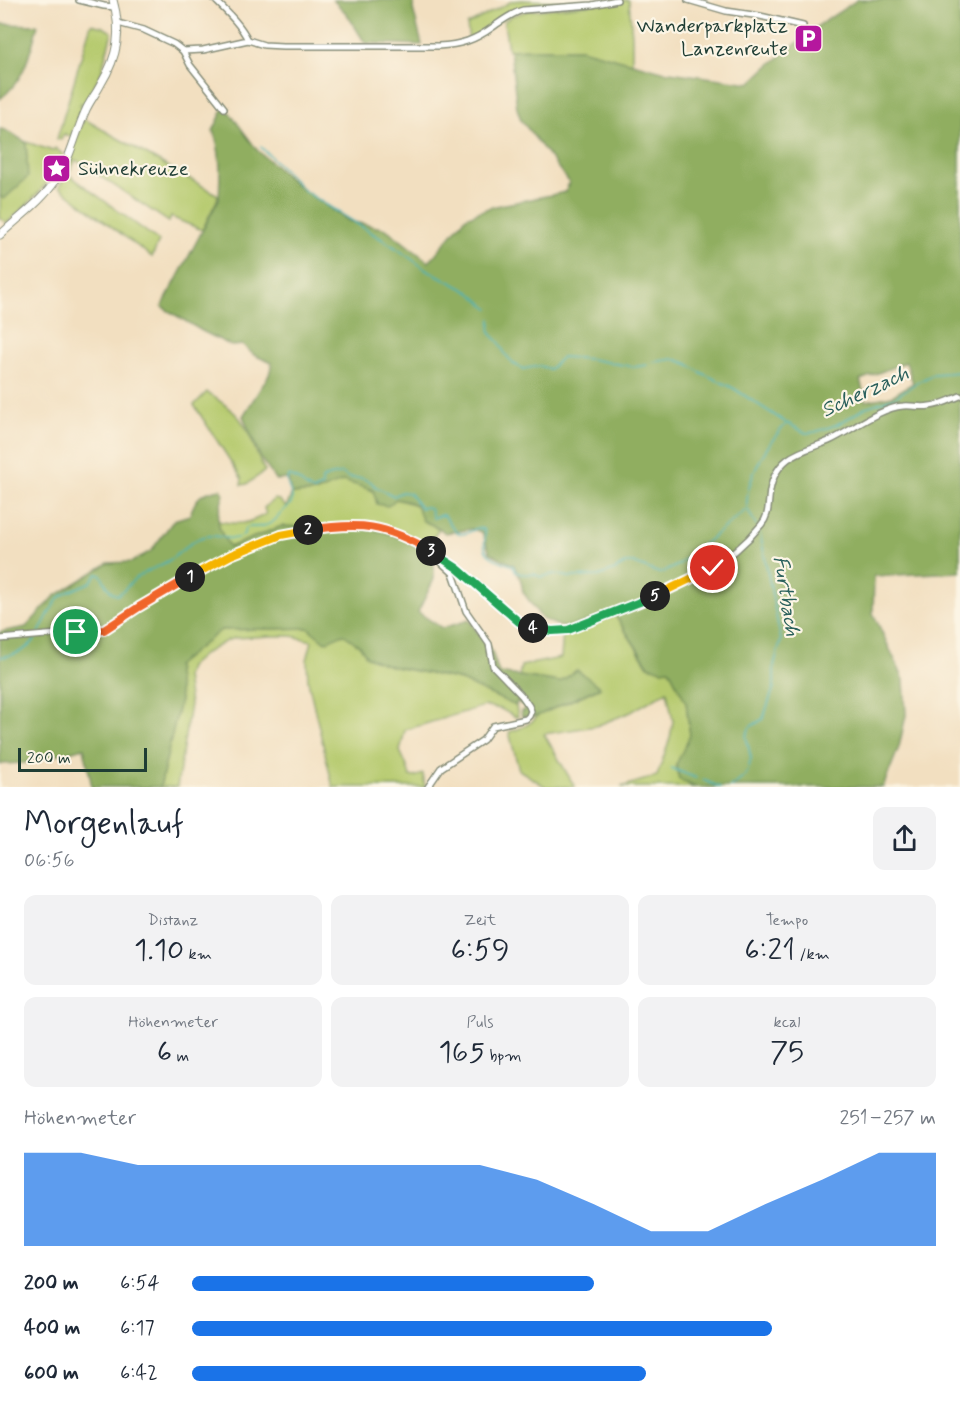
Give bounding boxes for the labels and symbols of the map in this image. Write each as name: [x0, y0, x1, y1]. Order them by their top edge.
place label: Wanderparkplatz Lanzenreute: [637, 13, 788, 63]
parking icon: Wanderparkplatz Lanzenreute: [793, 22, 825, 54]
place icon: Sühnekreuze: [41, 153, 73, 185]
place label: Sühnekreuze: [78, 156, 189, 183]
water label: Scherzach: [817, 359, 914, 424]
pin: 2: [293, 515, 323, 545]
pin: 3: [416, 536, 446, 566]
pin: [687, 542, 738, 593]
water label: Furtbach: [766, 554, 806, 639]
pin: 1: [175, 562, 205, 592]
pin: 5: [640, 581, 670, 611]
pin: [50, 606, 101, 657]
pin: 4: [518, 613, 548, 643]
scale bar: [18, 745, 147, 772]

